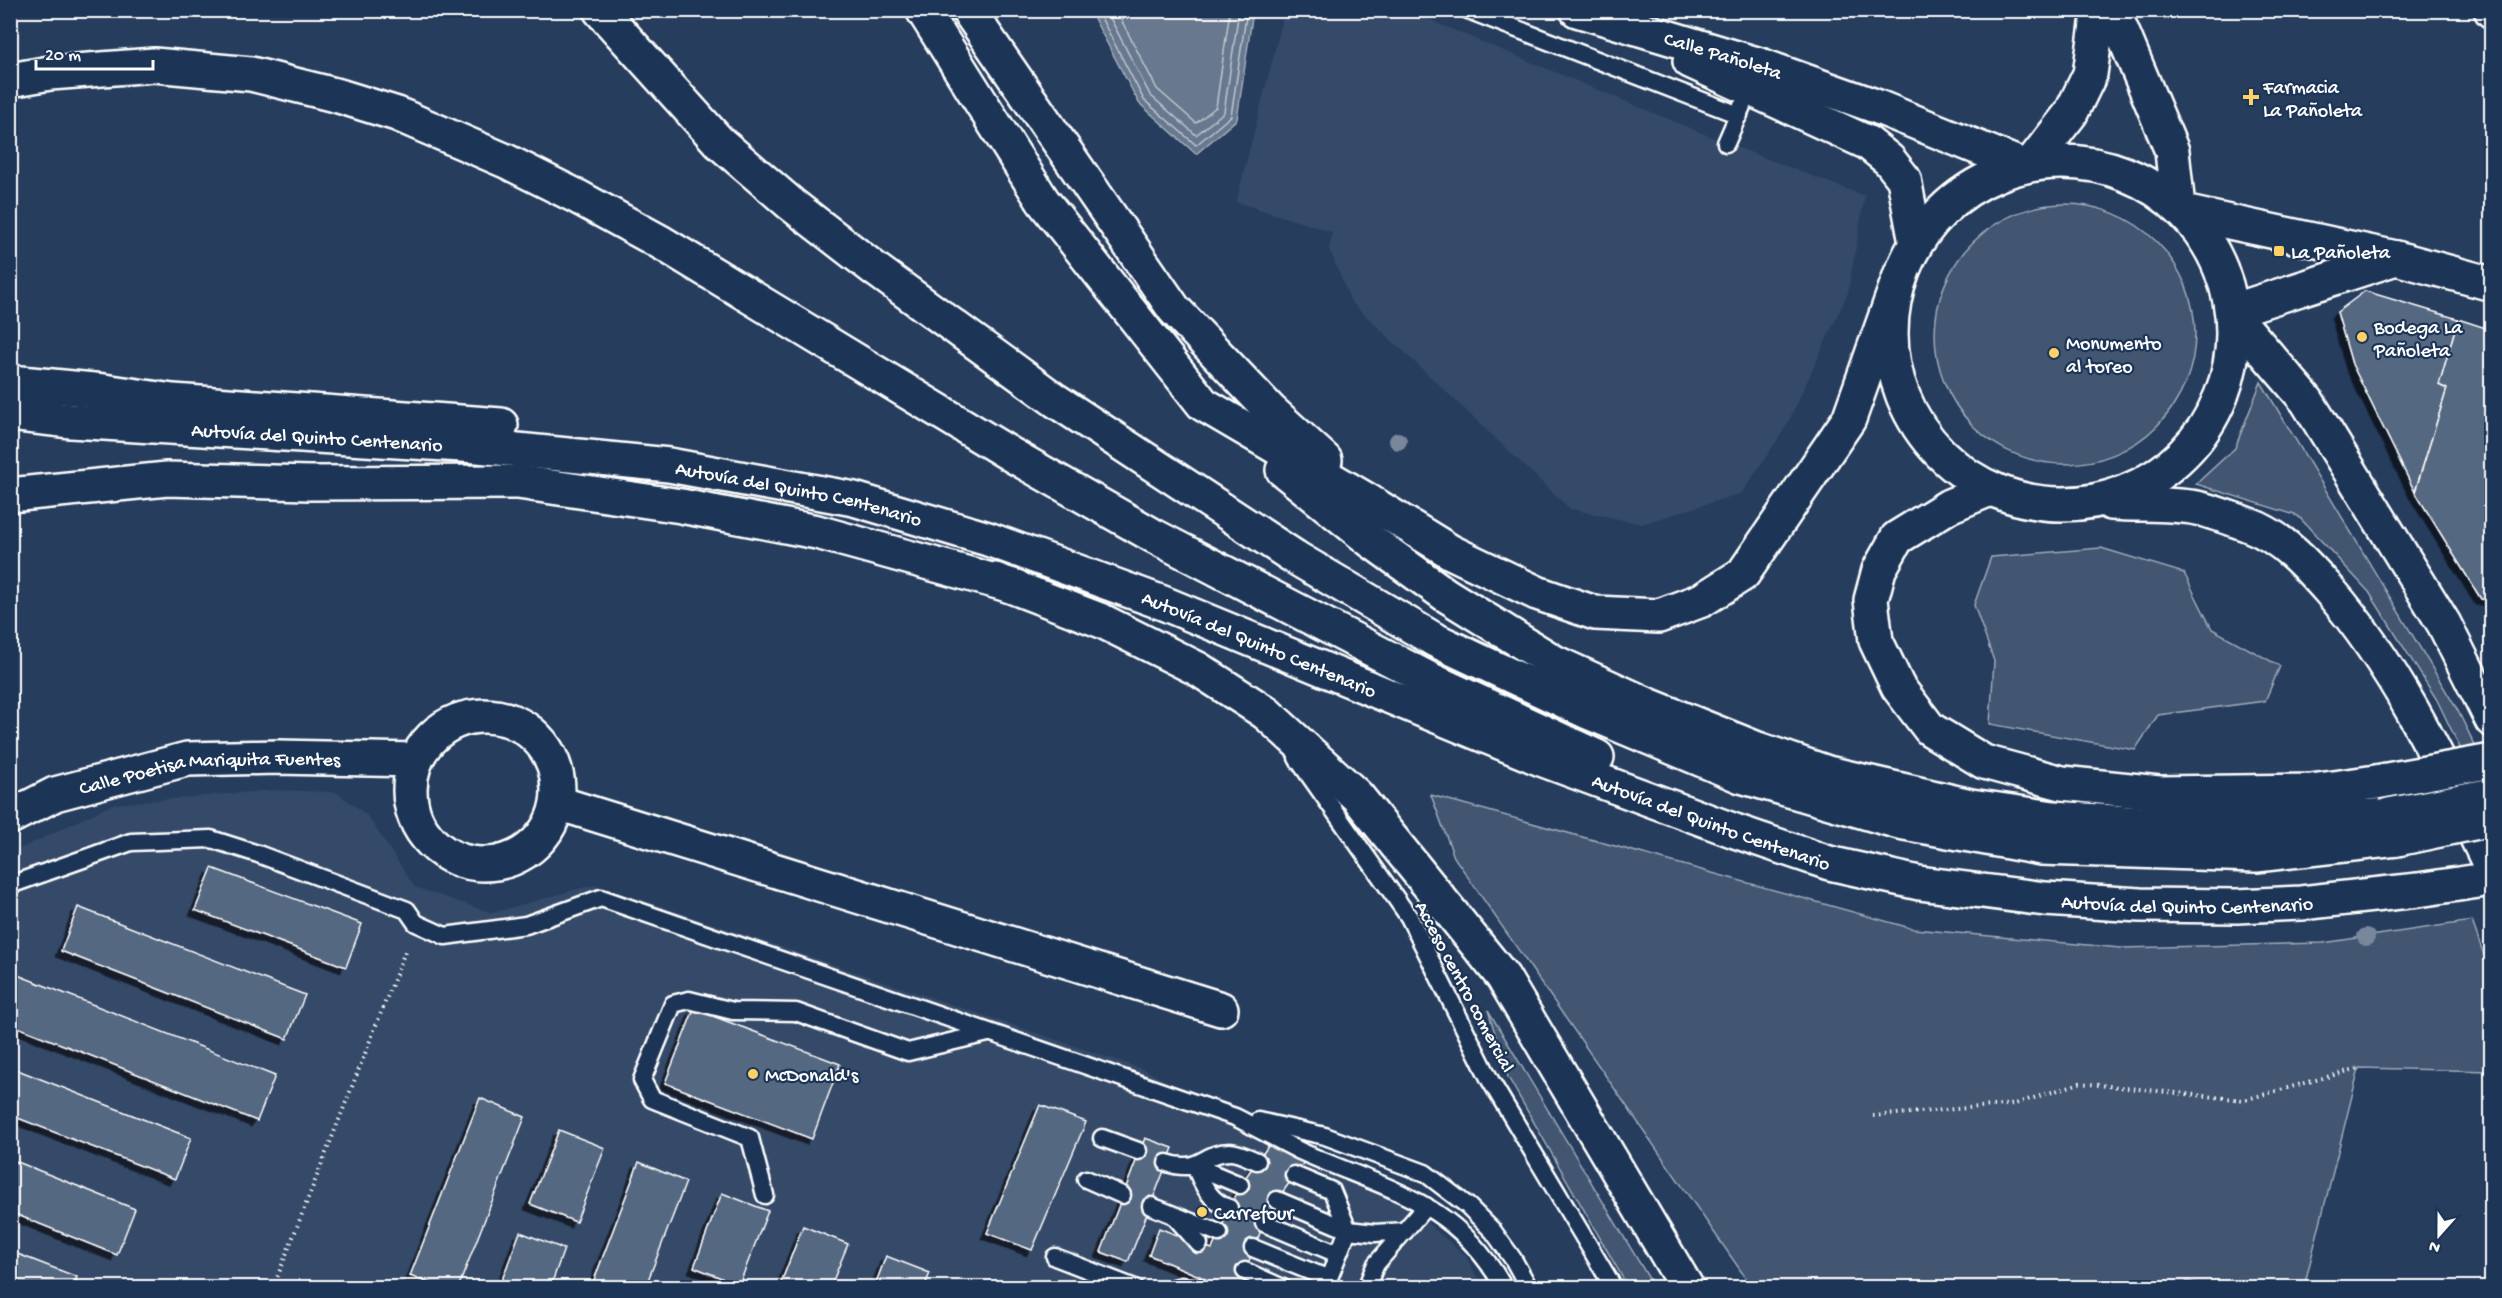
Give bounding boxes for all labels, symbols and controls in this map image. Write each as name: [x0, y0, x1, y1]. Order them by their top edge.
street label: Calle Pañoleta: [1661, 29, 1785, 87]
scale bar: [36, 33, 153, 71]
text: 20 m: [45, 46, 81, 67]
place label: Farmacia La Pañoleta: [2262, 78, 2363, 124]
marker: Farmacia La Pañoleta: [2244, 90, 2258, 104]
place label: La Pañoleta: [2291, 243, 2391, 266]
marker: La Pañoleta: [2272, 244, 2286, 258]
place label: Bodega La Pañoleta: [2373, 318, 2463, 364]
marker: Bodega La Pañoleta: [2355, 330, 2369, 344]
place label: Monumento al toreo: [2066, 334, 2162, 380]
marker: Monumento al toreo: [2047, 346, 2061, 360]
street label: Autovía del Quinto Centenario: [191, 420, 443, 459]
street label: Autovía del Quinto Centenario: [673, 458, 924, 534]
street label: Autovía del Quinto Centenario: [1138, 588, 1379, 705]
street label: Calle Poetisa Mariquita Fuentes: [77, 749, 341, 802]
street label: Autovía del Quinto Centenario: [1588, 771, 1833, 878]
street label: Autovía del Quinto Centenario: [2060, 892, 2314, 921]
street label: Acceso centro comercial: [1408, 898, 1518, 1077]
place label: McDonald's: [765, 1066, 859, 1089]
marker: McDonald's: [746, 1067, 760, 1081]
place label: Carrefour: [1214, 1204, 1295, 1227]
marker: Carrefour: [1195, 1205, 1209, 1219]
north arrow: [2409, 1205, 2469, 1265]
text: N: [2426, 1235, 2443, 1256]

